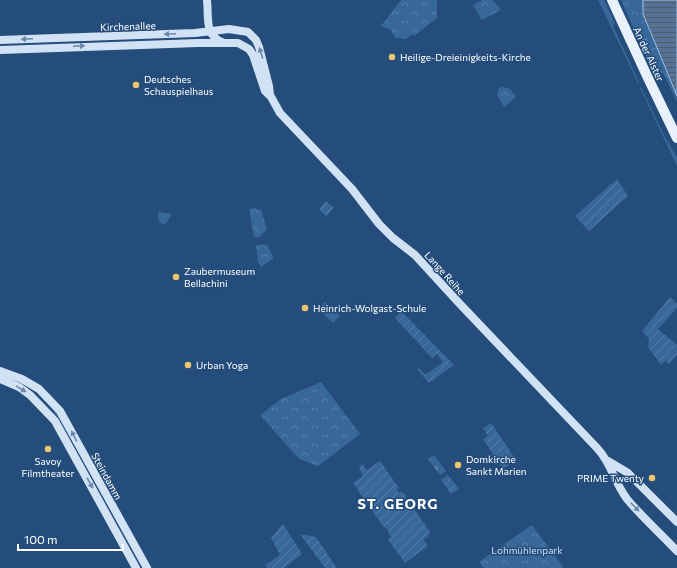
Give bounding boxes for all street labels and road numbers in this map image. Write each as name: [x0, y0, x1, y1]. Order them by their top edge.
street label: Kirchenallee: [100, 19, 156, 33]
street label: An der Alster: [631, 25, 667, 83]
street label: Lange Reihe: [422, 249, 468, 297]
street label: Steindamm: [89, 450, 125, 502]

